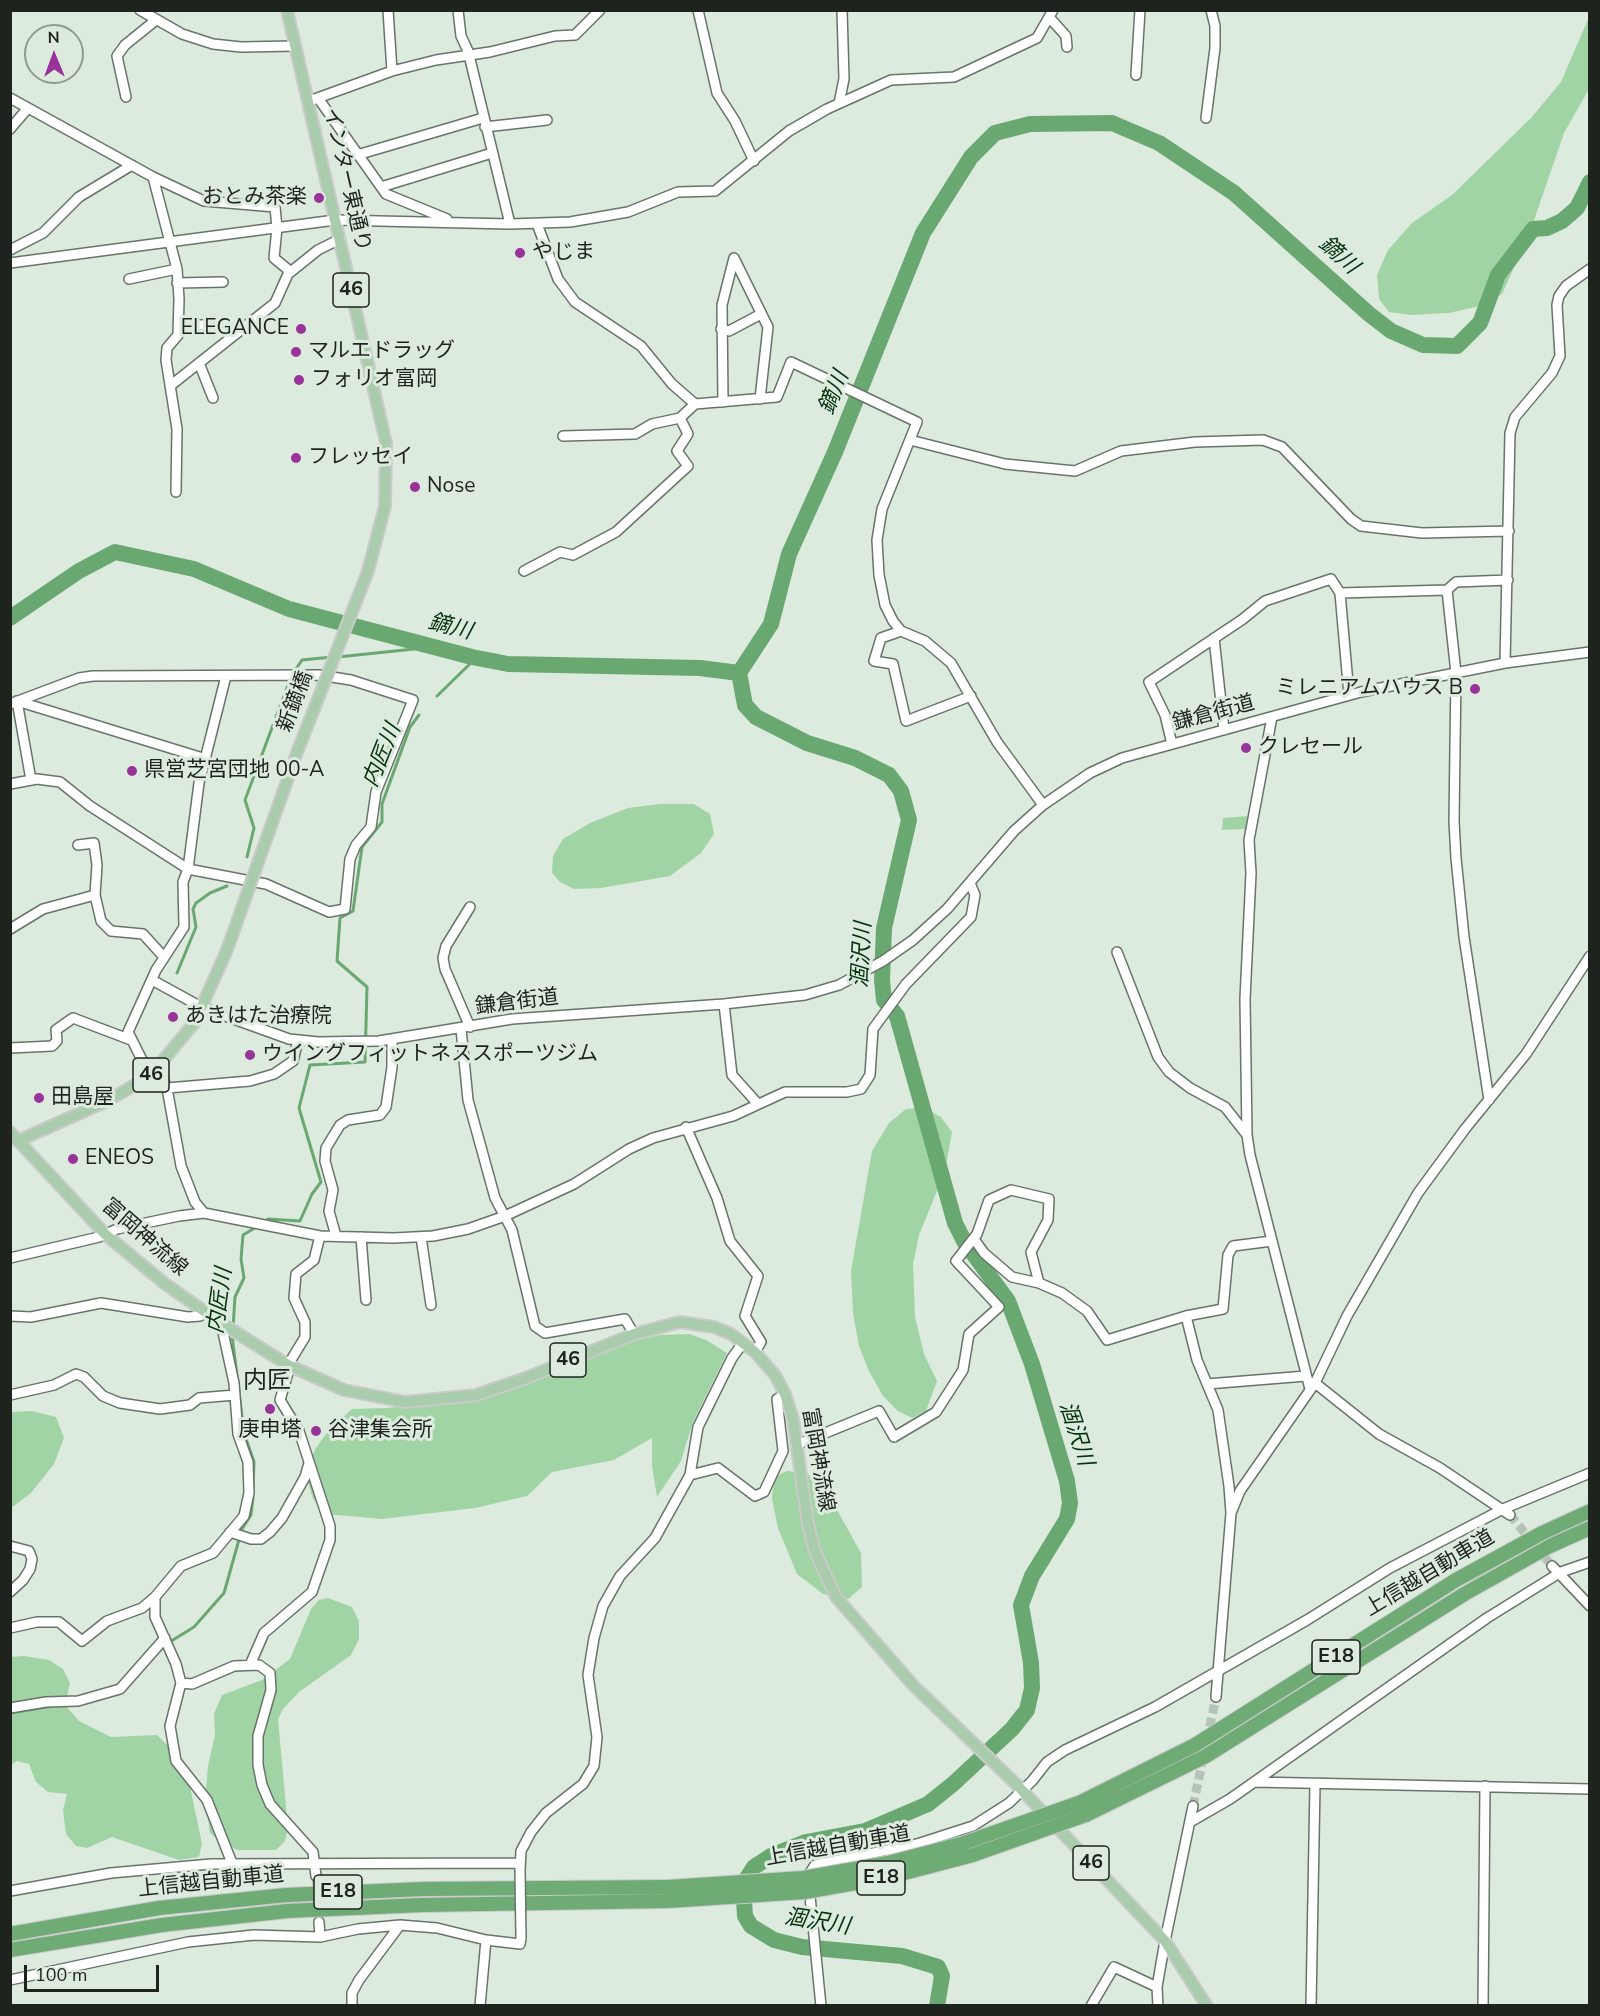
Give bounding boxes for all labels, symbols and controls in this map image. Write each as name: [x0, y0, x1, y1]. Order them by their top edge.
north arrow: [24, 24, 84, 84]
text: N: [48, 27, 60, 49]
street label: インター東通り: [317, 106, 375, 254]
place label: おとみ茶楽: [202, 185, 307, 211]
marker: おとみ茶楽: [312, 191, 326, 205]
water label: 鏑川: [1313, 231, 1363, 281]
place label: やじま: [532, 240, 595, 266]
marker: やじま: [513, 246, 527, 260]
road number: 46: [333, 273, 369, 307]
place label: ELEGANCE: [181, 316, 289, 342]
marker: ELEGANCE: [294, 322, 308, 336]
place label: マルエドラッグ: [308, 339, 455, 365]
marker: マルエドラッグ: [289, 345, 303, 359]
place label: フォリオ富岡: [311, 367, 437, 393]
water label: 鏑川: [815, 368, 855, 418]
marker: フォリオ富岡: [292, 373, 306, 387]
place label: フレッセイ: [308, 445, 413, 471]
marker: フレッセイ: [289, 451, 303, 465]
place label: Nose: [427, 474, 475, 500]
marker: Nose: [408, 480, 422, 494]
water label: 鏑川: [425, 610, 475, 646]
street label: 新鏑橋: [273, 668, 319, 736]
place label: ミレニアムハウス B: [1275, 676, 1463, 702]
marker: ミレニアムハウス B: [1468, 682, 1482, 696]
street label: 鎌倉街道: [1170, 691, 1258, 737]
water label: 内匠川: [358, 720, 408, 792]
place label: クレセール: [1258, 735, 1363, 761]
marker: クレセール: [1239, 741, 1253, 755]
place label: 県営芝宮団地 00-A: [144, 758, 324, 784]
marker: 県営芝宮団地 00-A: [125, 764, 139, 778]
water label: 涸沢川: [848, 921, 878, 989]
street label: 鎌倉街道: [474, 985, 560, 1021]
place label: あきはた治療院: [185, 1004, 332, 1030]
marker: あきはた治療院: [166, 1010, 180, 1024]
place label: ウイングフィットネススポーツジム: [262, 1042, 598, 1068]
marker: ウイングフィットネススポーツジム: [243, 1048, 257, 1062]
road number: 46: [133, 1058, 169, 1092]
place label: 田島屋: [51, 1085, 114, 1111]
marker: 田島屋: [32, 1091, 46, 1105]
place label: ENEOS: [85, 1146, 154, 1172]
marker: ENEOS: [66, 1152, 80, 1166]
street label: 富岡神流線: [96, 1194, 192, 1282]
water label: 内匠川: [203, 1266, 239, 1336]
road number: 46: [550, 1343, 586, 1377]
district label: 内匠: [243, 1368, 291, 1396]
water label: 涸沢川: [1052, 1399, 1098, 1469]
marker: 庚申塔: [263, 1402, 277, 1416]
street label: 富岡神流線: [795, 1406, 839, 1514]
place label: 庚申塔: [239, 1418, 301, 1444]
place label: 谷津集会所: [328, 1418, 433, 1444]
marker: 谷津集会所: [309, 1424, 323, 1438]
street label: 上信越自動車道: [1361, 1525, 1499, 1623]
road number: E18: [1312, 1640, 1360, 1674]
street label: 上信越自動車道: [763, 1822, 913, 1872]
road number: 46: [1073, 1846, 1109, 1880]
road number: E18: [857, 1861, 905, 1895]
street label: 上信越自動車道: [137, 1863, 285, 1903]
road number: E18: [314, 1875, 362, 1909]
water label: 涸沢川: [782, 1905, 852, 1941]
scale bar: [27, 1953, 162, 1991]
text: 100 m: [35, 1963, 87, 1987]

